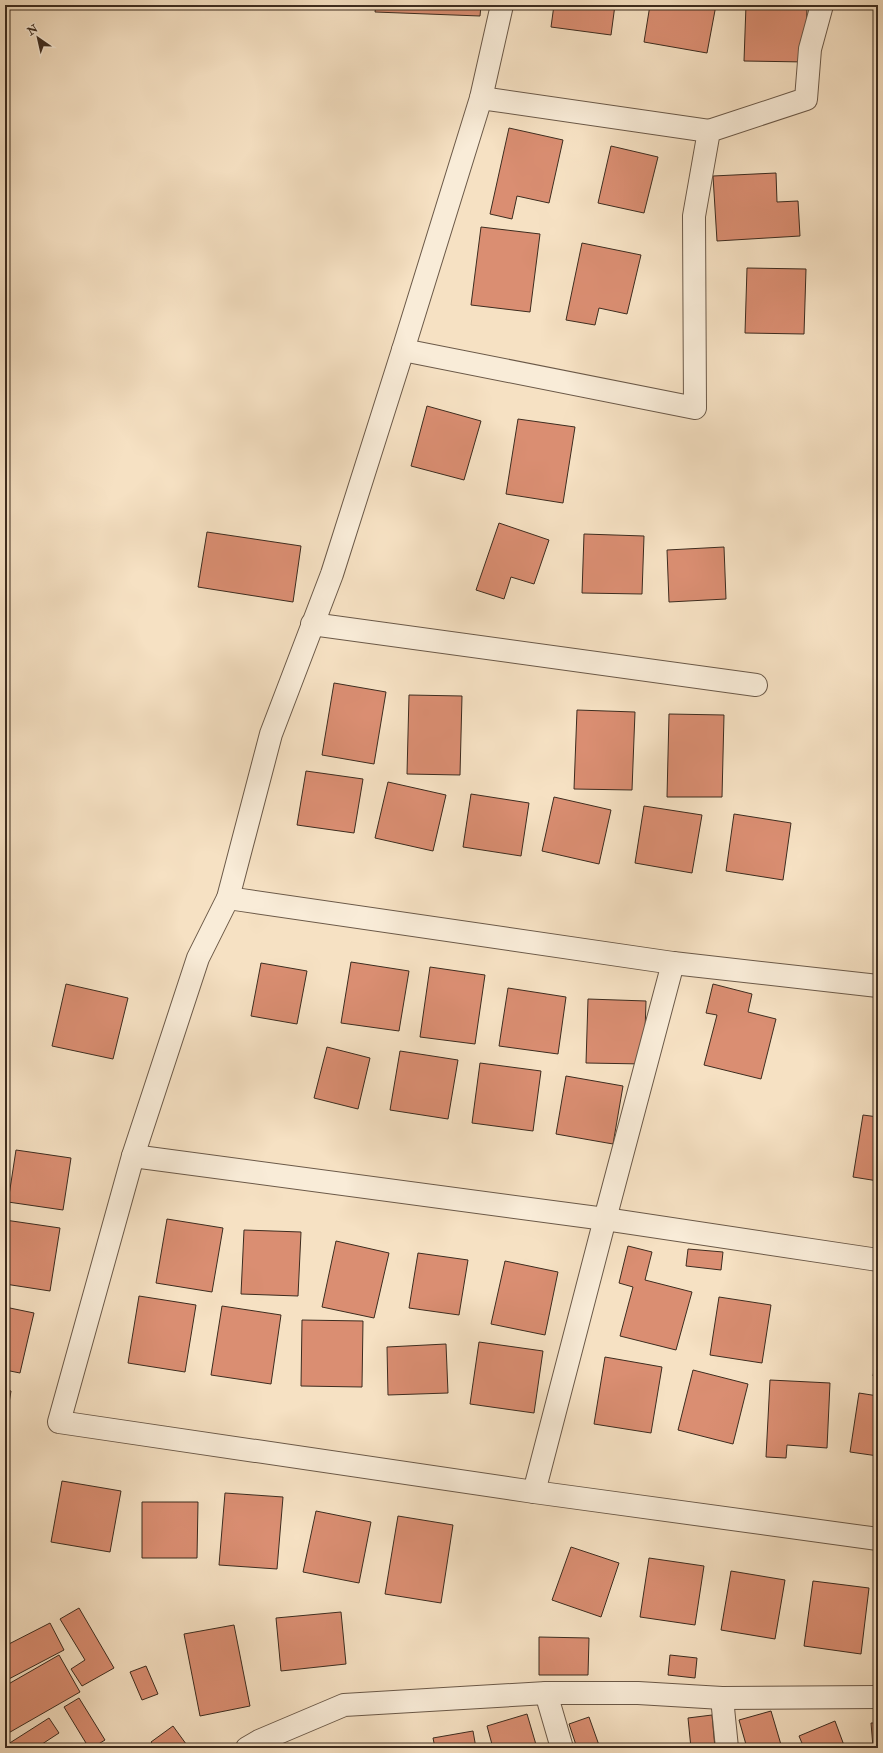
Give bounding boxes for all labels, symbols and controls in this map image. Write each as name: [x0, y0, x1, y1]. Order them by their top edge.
north arrow: [18, 18, 58, 58]
text: N: [24, 21, 41, 39]

